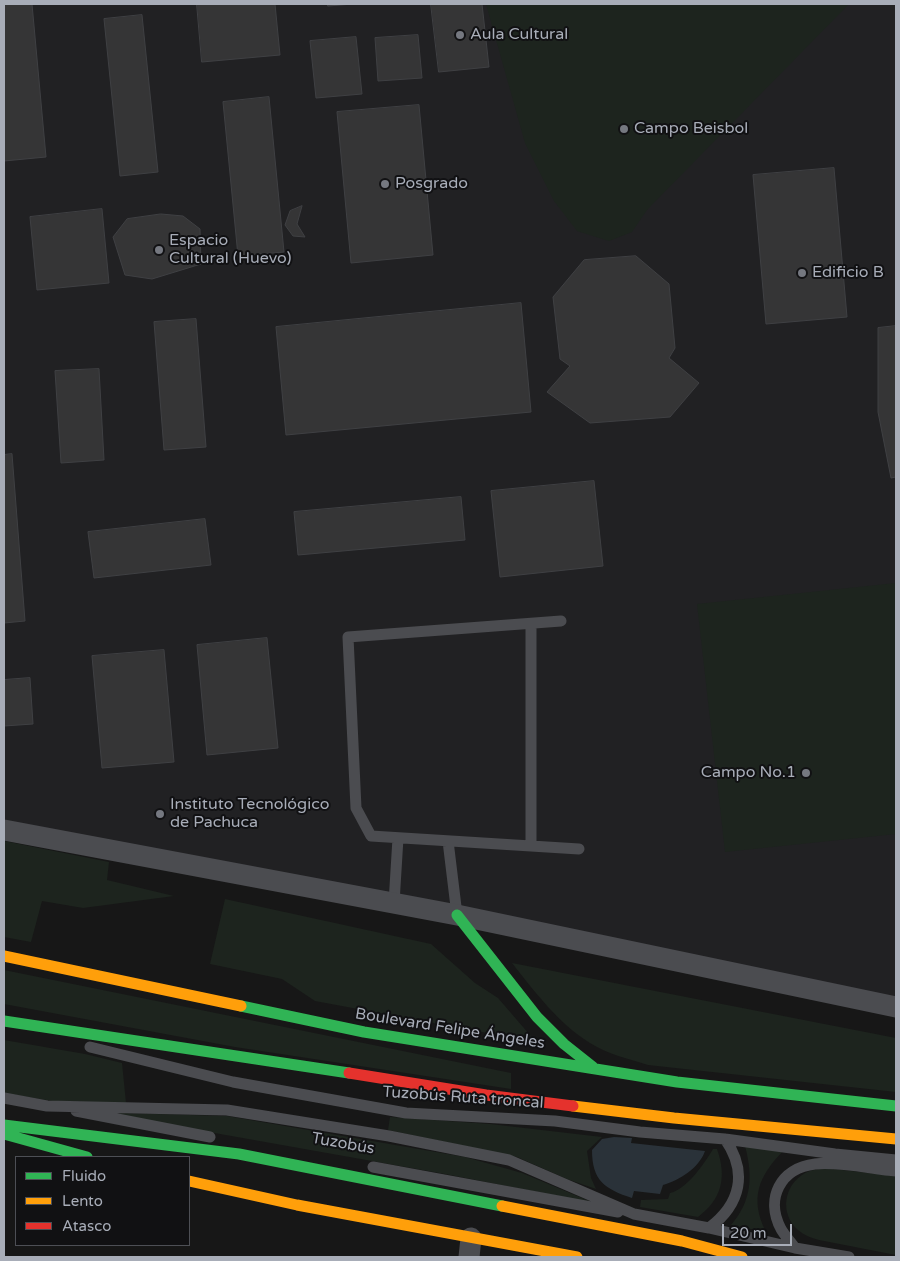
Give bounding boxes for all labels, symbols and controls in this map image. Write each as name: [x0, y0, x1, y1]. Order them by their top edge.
place label: Aula Cultural: [470, 25, 568, 45]
marker: Aula Cultural: [454, 29, 466, 41]
place label: Campo Beisbol: [634, 119, 748, 139]
marker: Campo Beisbol: [618, 123, 630, 135]
place label: Posgrado: [395, 174, 468, 194]
marker: Posgrado: [379, 178, 391, 190]
place label: Espacio Cultural (Huevo): [169, 231, 291, 269]
marker: Espacio Cultural (Huevo): [153, 244, 165, 256]
place label: Edificio B: [812, 263, 884, 283]
marker: Edificio B: [796, 267, 808, 279]
place label: Campo No.1: [701, 763, 796, 783]
marker: Campo No.1: [800, 767, 812, 779]
place label: Instituto Tecnológico de Pachuca: [170, 795, 329, 833]
marker: Instituto Tecnológico de Pachuca: [154, 808, 166, 820]
street label: Boulevard Felipe Ángeles: [354, 1005, 546, 1053]
street label: Tuzobús Ruta troncal: [382, 1083, 544, 1113]
street label: Tuzobús: [310, 1129, 376, 1159]
legend: [15, 1156, 190, 1246]
text: Fluido: [62, 1167, 106, 1185]
text: Lento: [62, 1192, 103, 1210]
scale bar: [725, 1214, 795, 1246]
text: Atasco: [62, 1217, 111, 1235]
text: 20 m: [730, 1224, 767, 1242]

